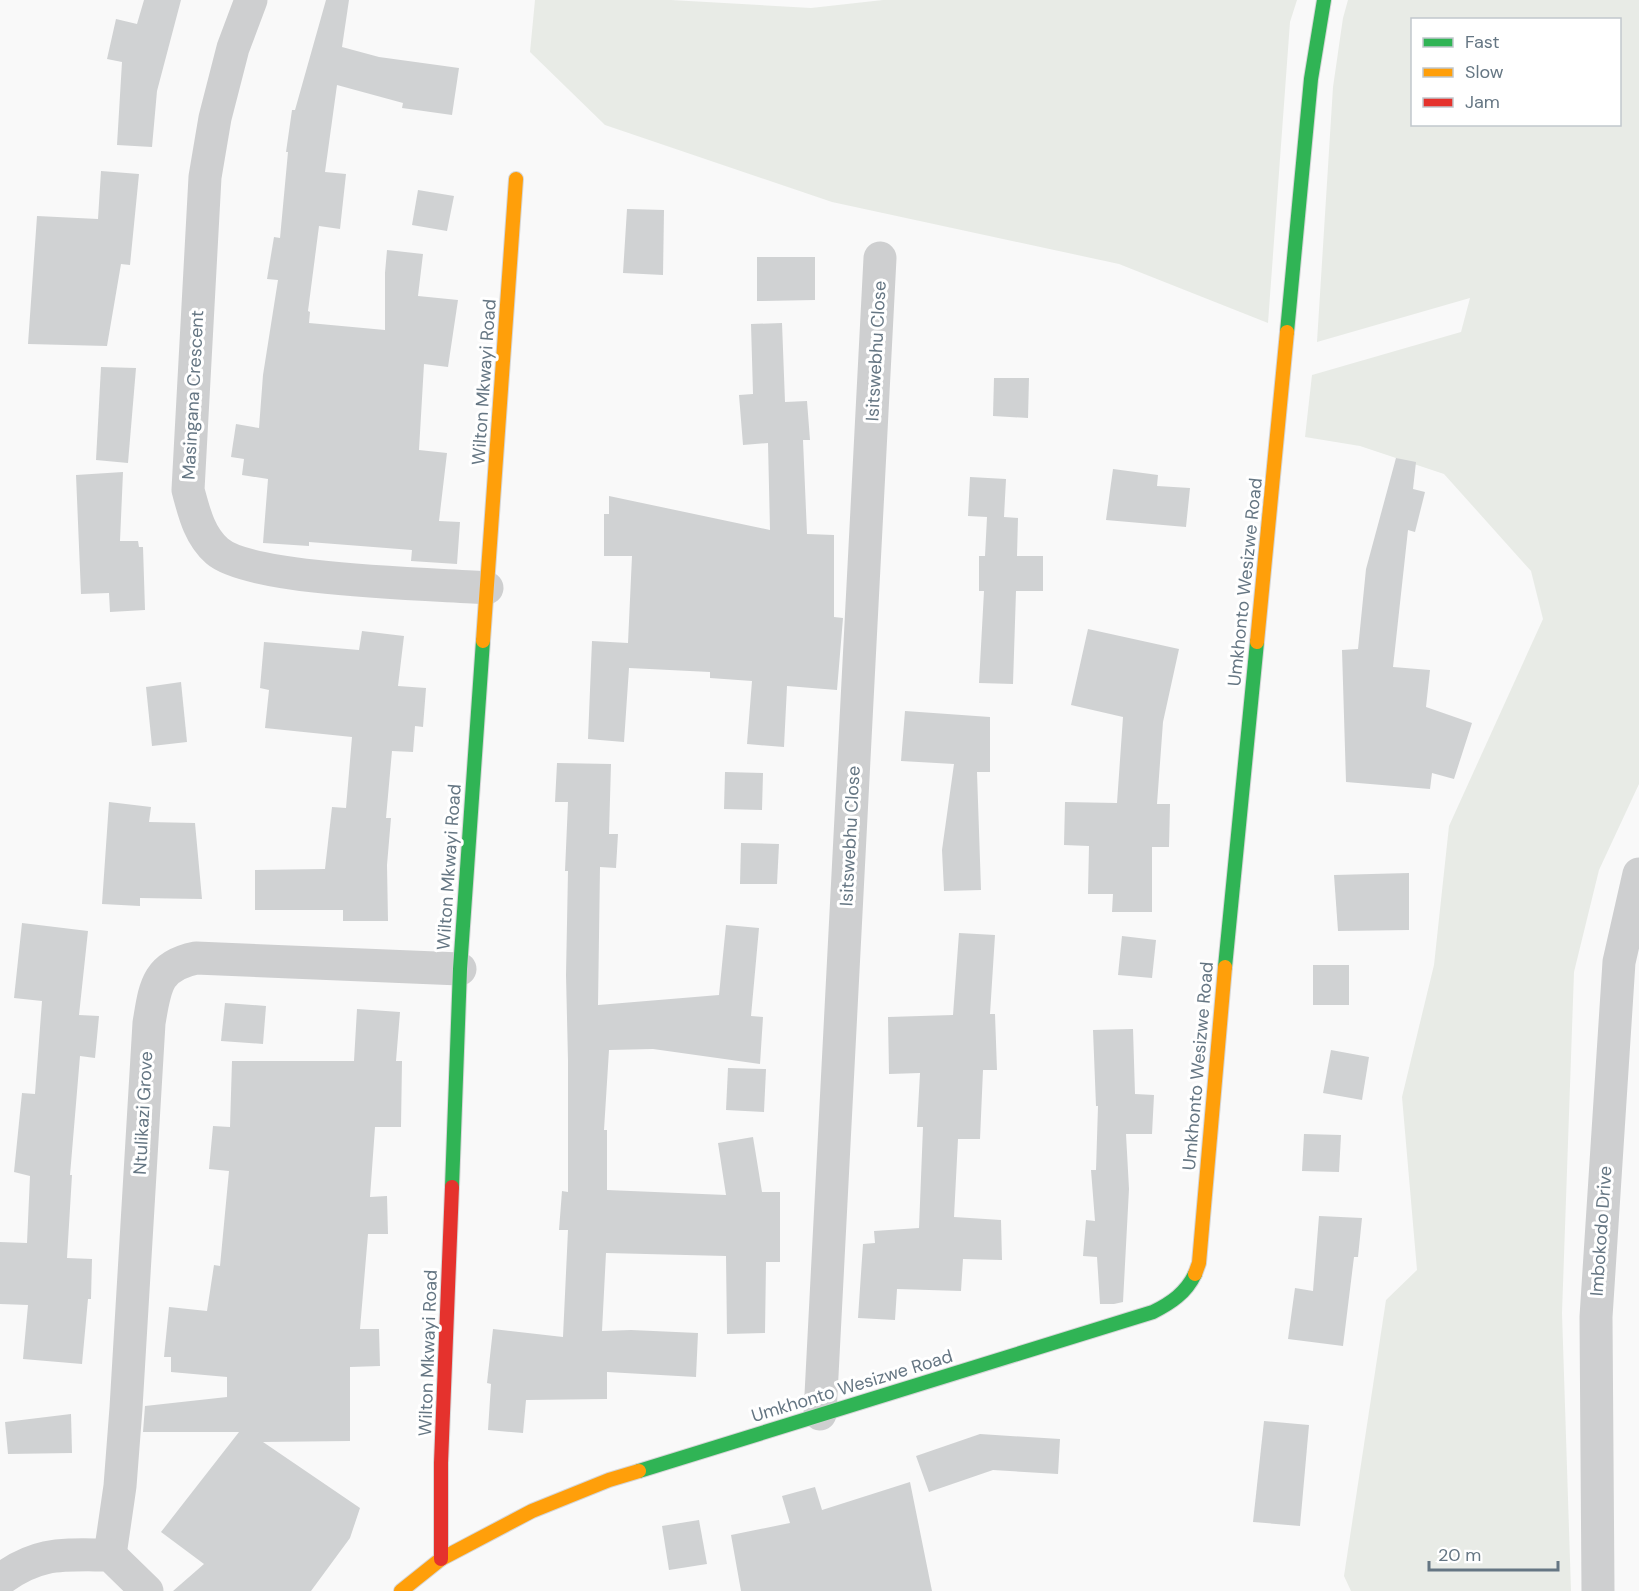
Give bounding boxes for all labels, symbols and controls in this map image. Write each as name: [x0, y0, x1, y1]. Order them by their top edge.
legend: [1411, 18, 1621, 126]
text: Fast: [1465, 30, 1500, 54]
text: Slow: [1465, 60, 1504, 84]
text: Jam: [1465, 90, 1500, 114]
street label: Isitswebhu Close: [860, 280, 892, 422]
street label: Wilton Mkwayi Road: [466, 298, 502, 466]
street label: Masingana Crescent: [177, 310, 209, 480]
street label: Umkhonto Wesizwe Road: [1222, 477, 1268, 687]
street label: Isitswebhu Close: [834, 765, 866, 907]
street label: Wilton Mkwayi Road: [431, 783, 467, 951]
street label: Umkhonto Wesizwe Road: [1177, 961, 1219, 1171]
street label: Ntulikazi Grove: [128, 1051, 158, 1175]
street label: Imbokodo Drive: [1584, 1165, 1618, 1297]
street label: Wilton Mkwayi Road: [413, 1269, 443, 1437]
street label: Umkhonto Wesizwe Road: [748, 1344, 956, 1428]
scale bar: [1429, 1534, 1558, 1572]
text: 20 m: [1438, 1543, 1481, 1567]

